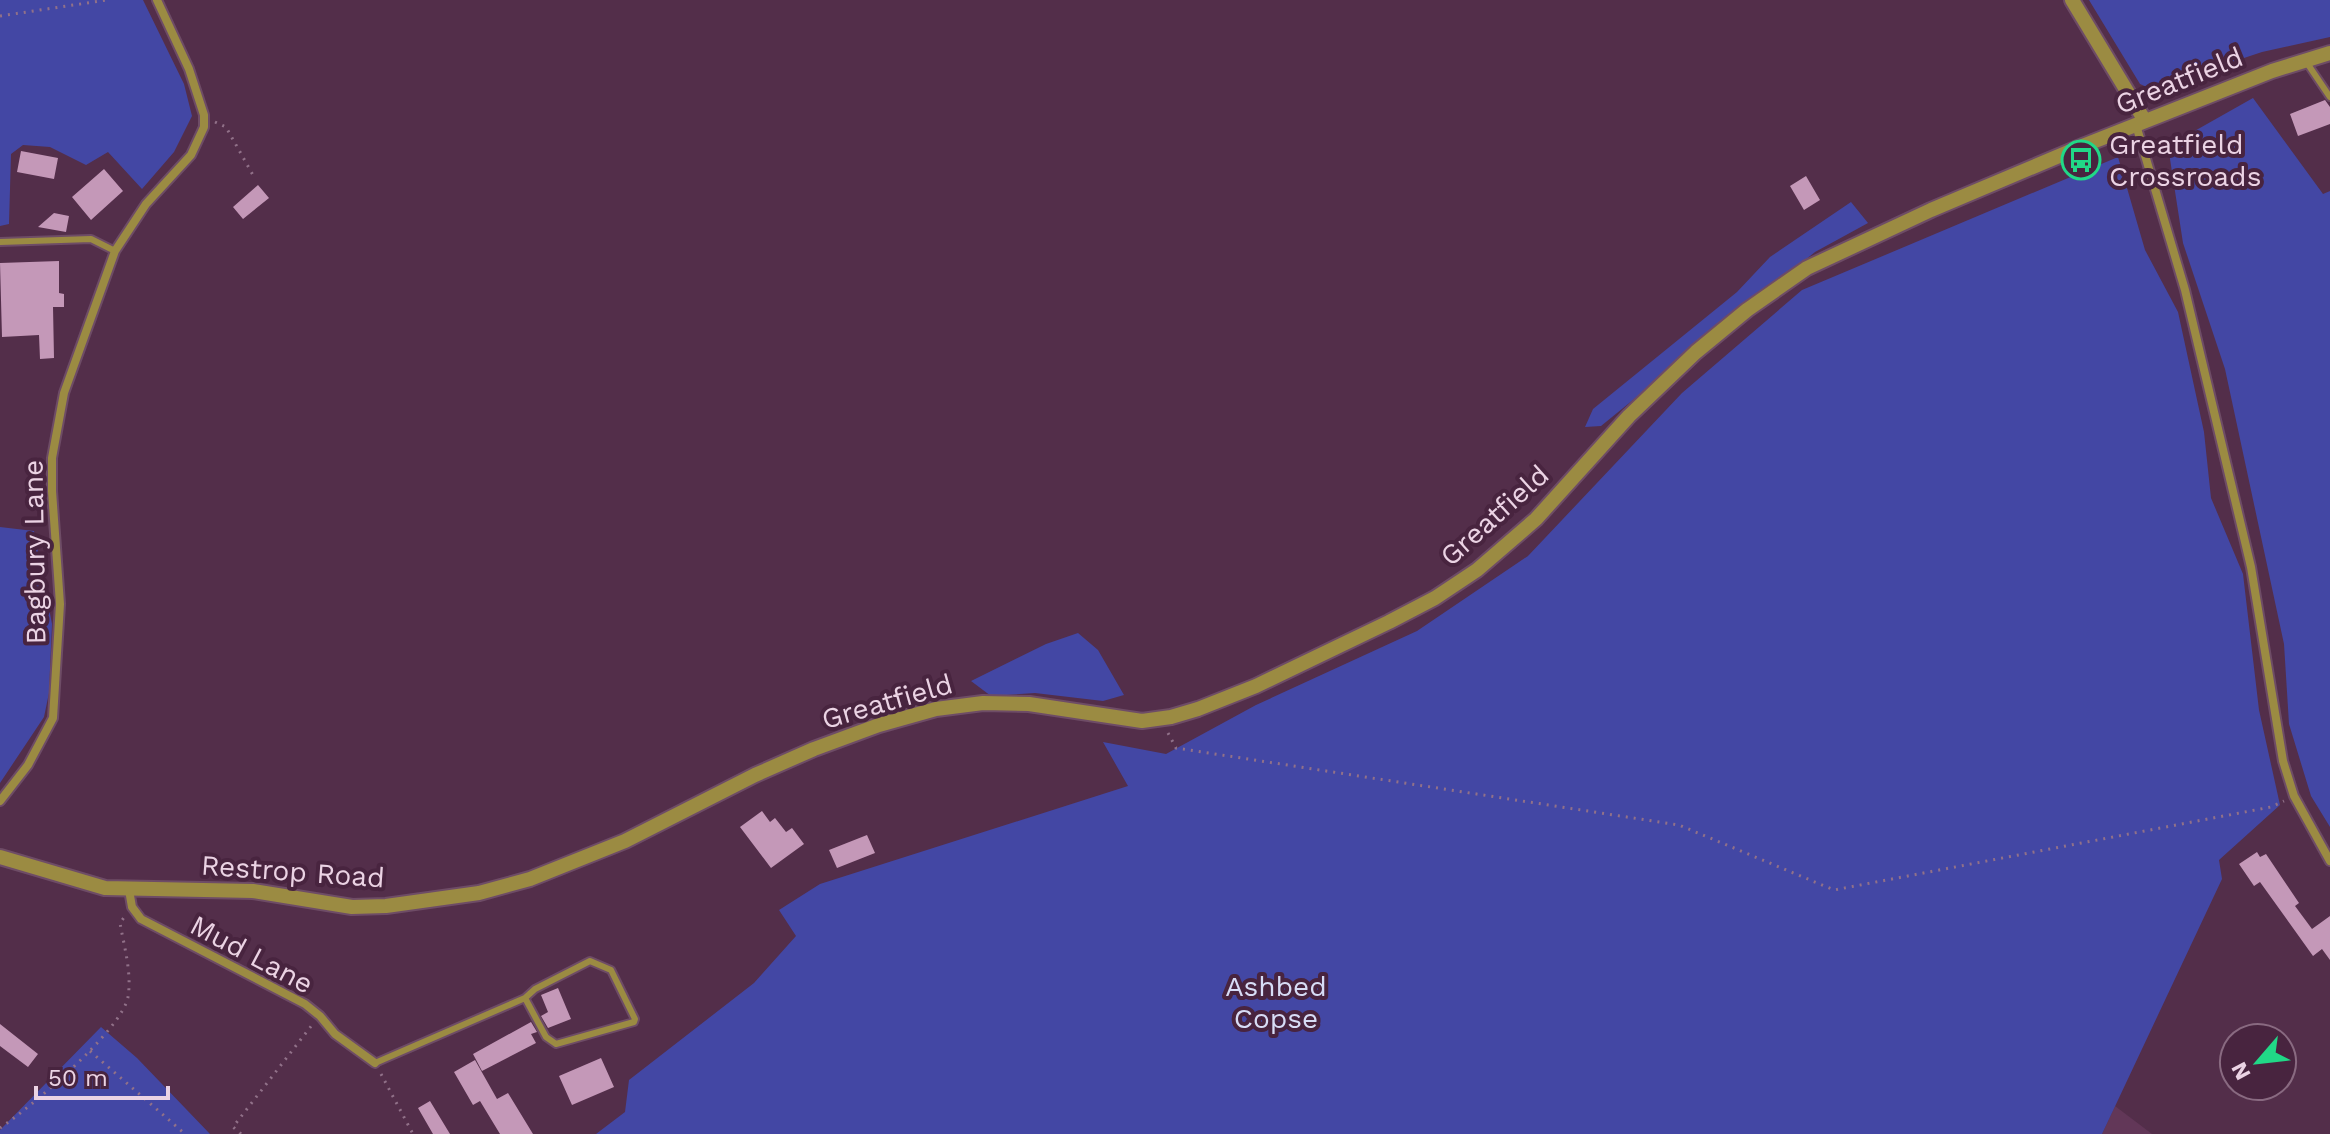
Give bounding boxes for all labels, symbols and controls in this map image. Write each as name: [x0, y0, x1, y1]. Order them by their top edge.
street label: Greatfield: [2111, 40, 2248, 121]
place label: Greatfield Crossroads: [2109, 128, 2261, 193]
bus stop icon: Greatfield Crossroads: [2060, 139, 2102, 181]
street label: Greatfield: [1433, 458, 1555, 573]
street label: Bagbury Lane: [16, 459, 53, 645]
street label: Greatfield: [818, 667, 956, 736]
street label: Restrop Road: [200, 849, 386, 894]
street label: Mud Lane: [185, 908, 319, 1001]
park label: Ashbed Copse: [1225, 970, 1327, 1035]
north arrow: [2218, 1022, 2298, 1102]
scale bar: [36, 1050, 168, 1100]
text: N: [2226, 1058, 2256, 1084]
text: 50 m: [48, 1064, 108, 1092]

